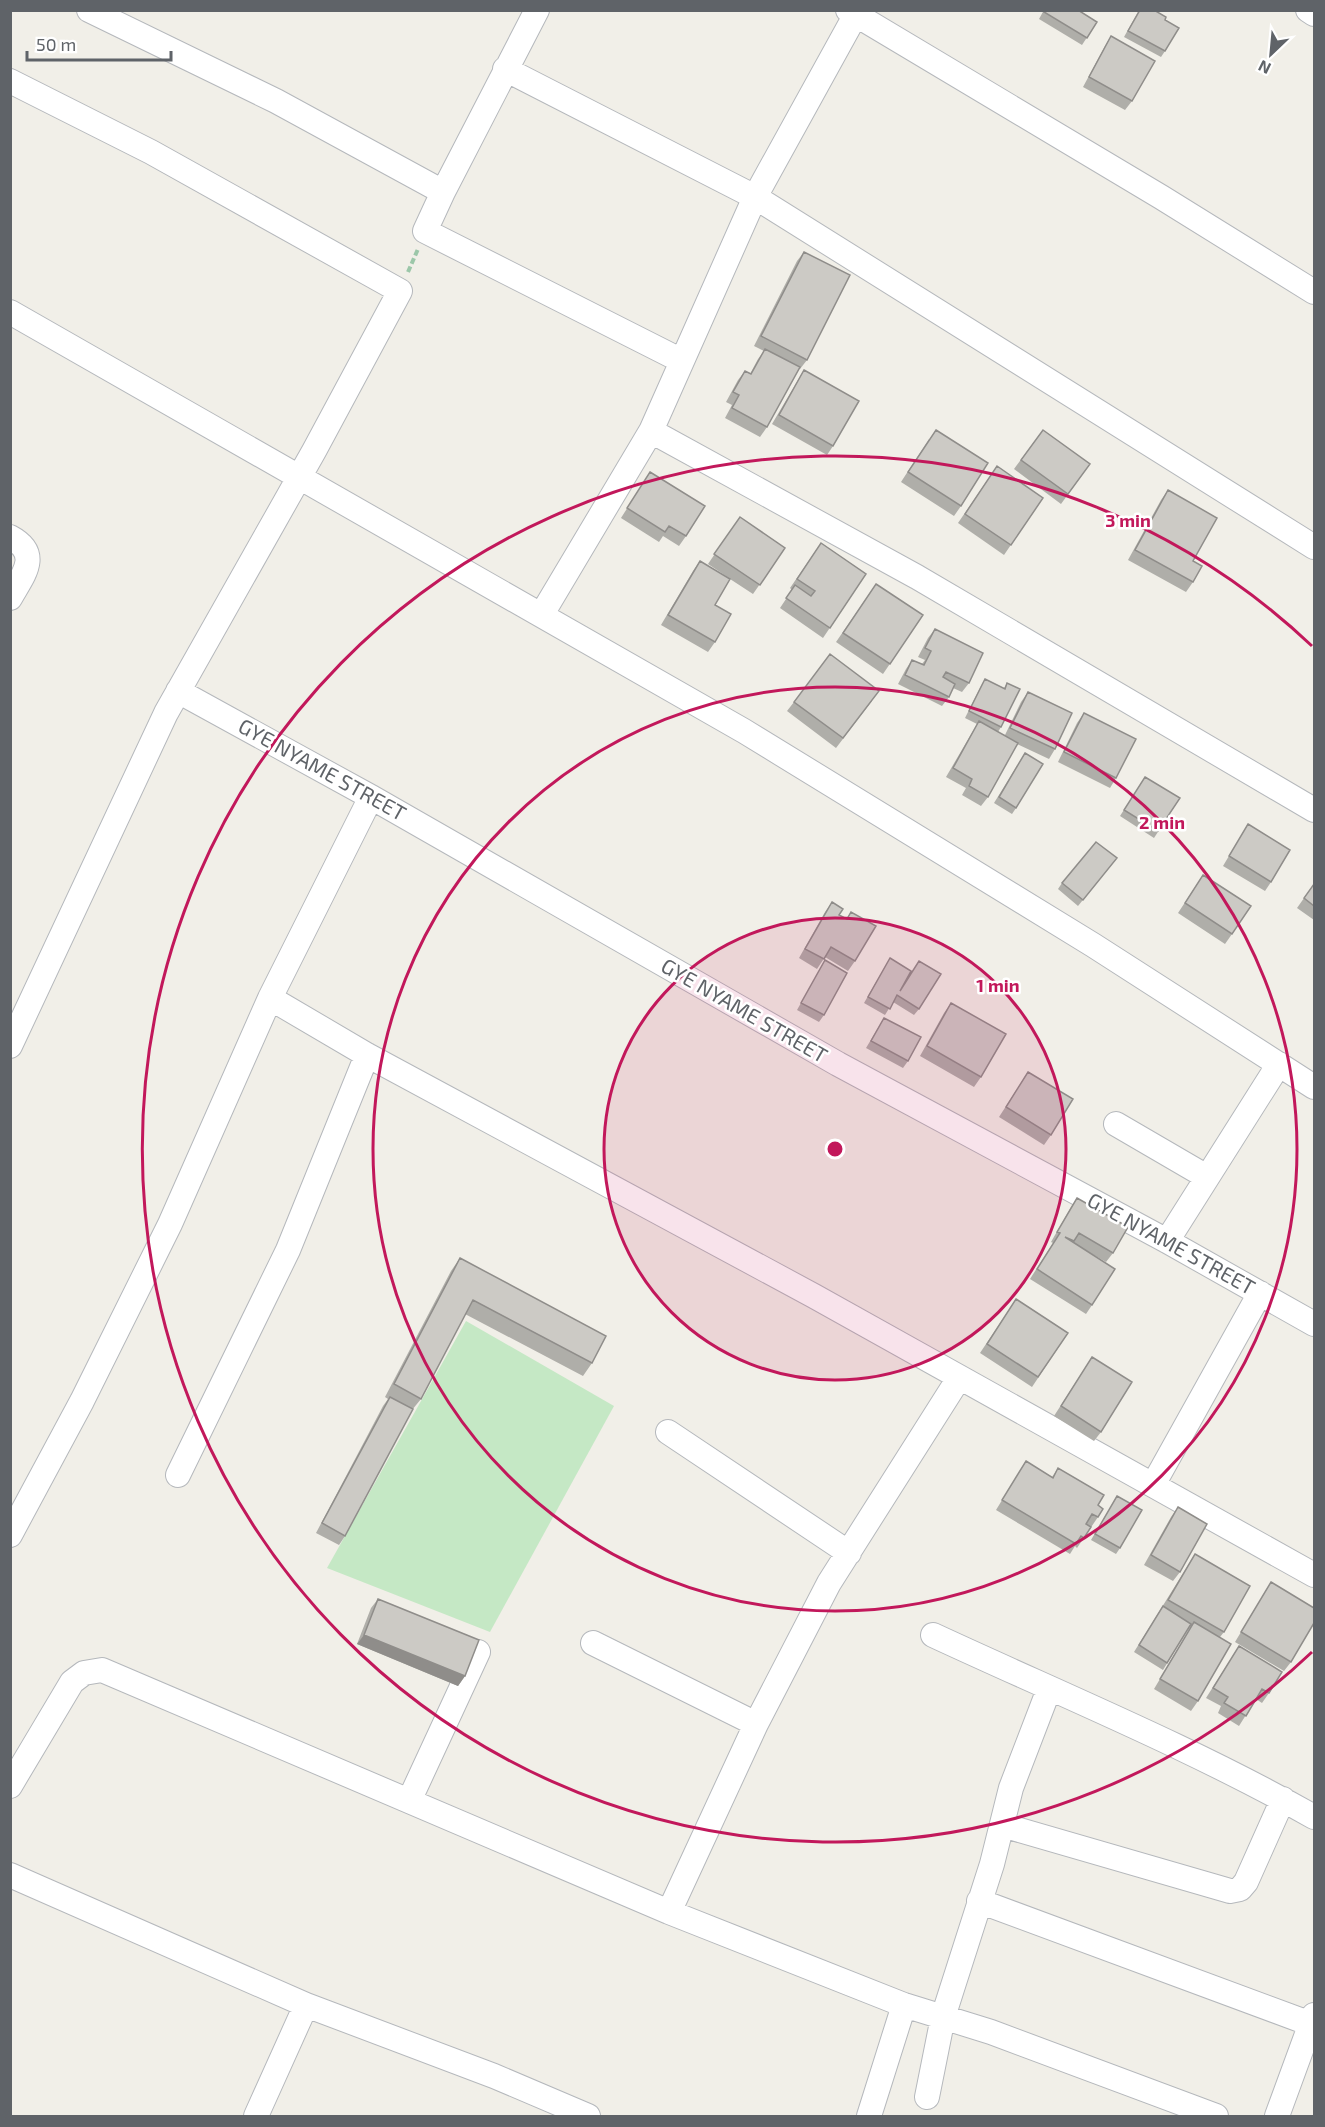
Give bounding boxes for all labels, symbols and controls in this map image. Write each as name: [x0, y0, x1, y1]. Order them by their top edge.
scale bar: [27, 24, 171, 62]
north arrow: [1241, 24, 1301, 84]
text: 50 m: [36, 33, 76, 55]
text: N: [1255, 57, 1274, 79]
text: 3 min: [1105, 509, 1151, 531]
street label: GYE NYAME STREET: [235, 712, 411, 825]
text: 2 min: [1139, 811, 1185, 833]
street label: GYE NYAME STREET: [657, 952, 832, 1067]
text: 1 min: [976, 974, 1020, 996]
centre of rings: [825, 1139, 845, 1159]
street label: GYE NYAME STREET: [1084, 1186, 1260, 1299]

